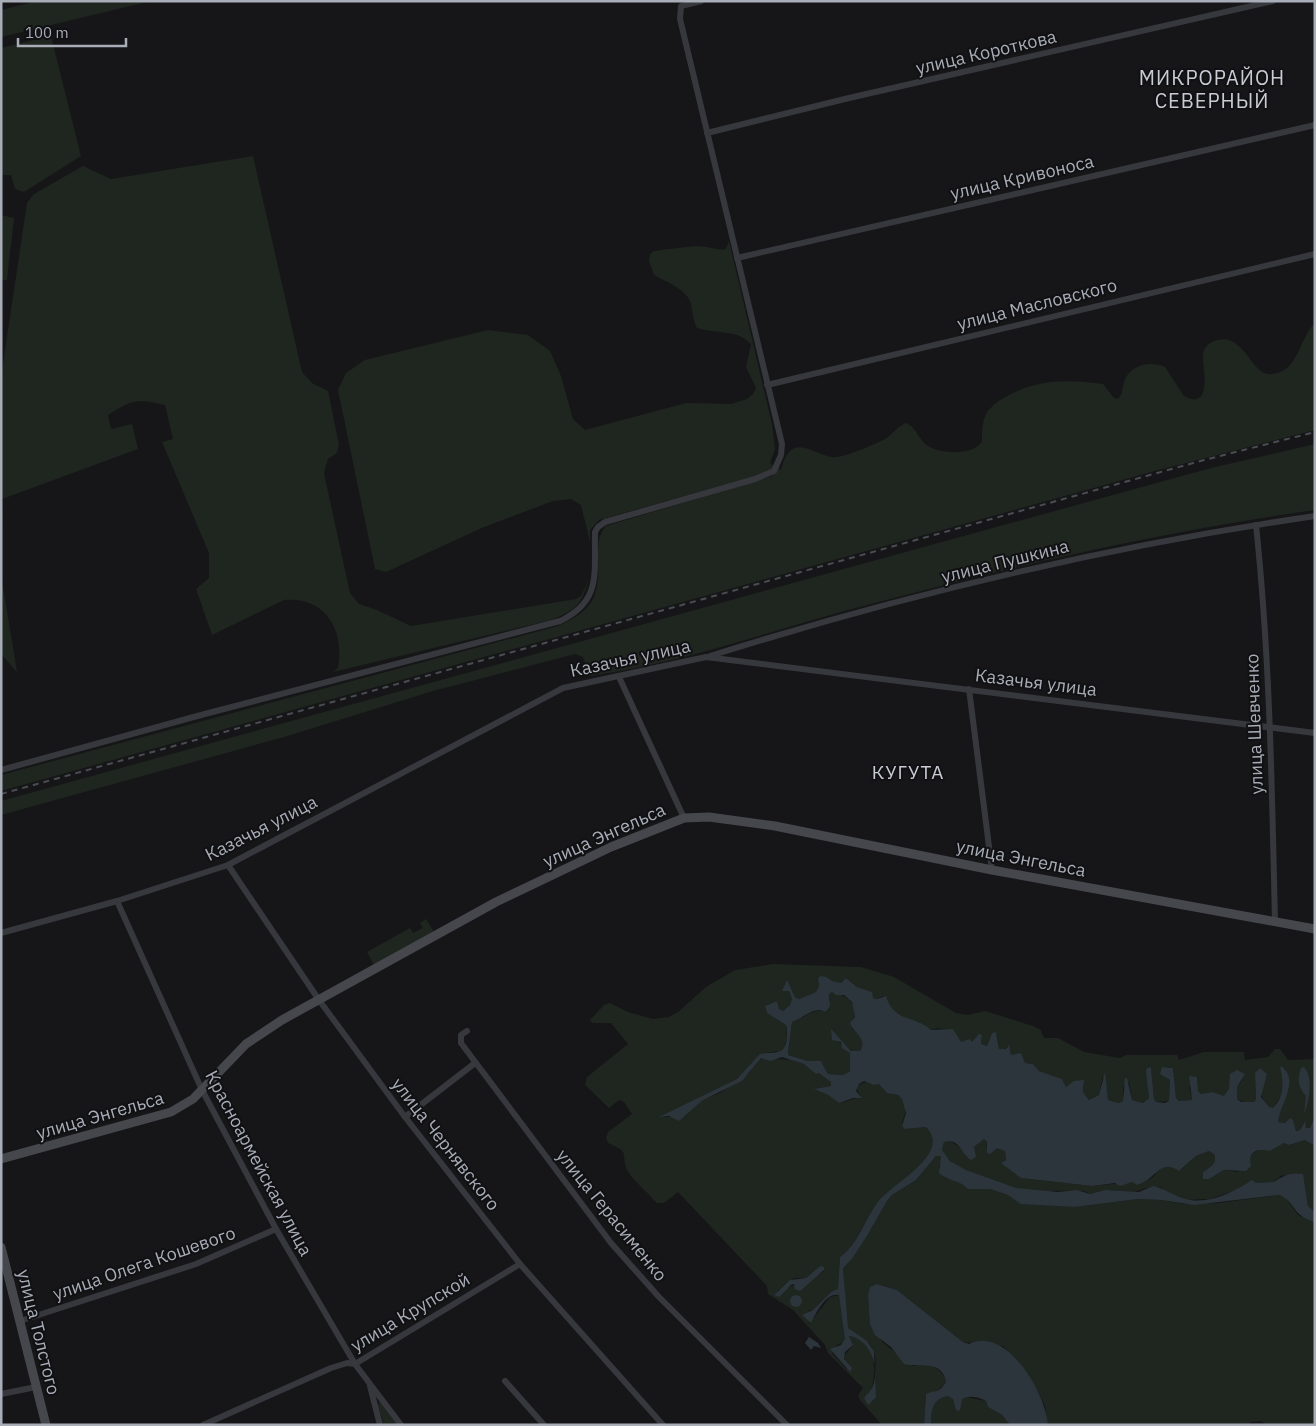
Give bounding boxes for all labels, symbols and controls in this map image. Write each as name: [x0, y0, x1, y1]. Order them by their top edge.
scale bar: [18, 15, 125, 47]
text: 100 m: [25, 23, 69, 42]
street label: улица Короткова: [913, 25, 1059, 79]
district label: МИКРОРАЙОН СЕВЕРНЫЙ: [1139, 64, 1285, 114]
street label: улица Кривоноса: [948, 149, 1096, 205]
street label: улица Масловского: [955, 273, 1119, 335]
street label: улица Пушкина: [939, 534, 1072, 588]
street label: Казачья улица: [568, 634, 693, 682]
street label: улица Шевченко: [1240, 653, 1268, 795]
street label: Казачья улица: [974, 663, 1099, 701]
district label: КУГУТА: [872, 760, 944, 784]
street label: Казачья улица: [201, 790, 321, 866]
street label: улица Энгельса: [539, 798, 669, 872]
street label: улица Энгельса: [954, 834, 1088, 882]
street label: Красноармейская улица: [200, 1066, 318, 1260]
street label: улица Чернявского: [387, 1073, 505, 1215]
street label: улица Энгельса: [34, 1086, 167, 1144]
street label: улица Герасименко: [552, 1144, 672, 1286]
street label: улица Олега Кошевого: [50, 1221, 238, 1305]
street label: улица Толстого: [12, 1267, 66, 1397]
street label: улица Крупской: [346, 1267, 474, 1357]

